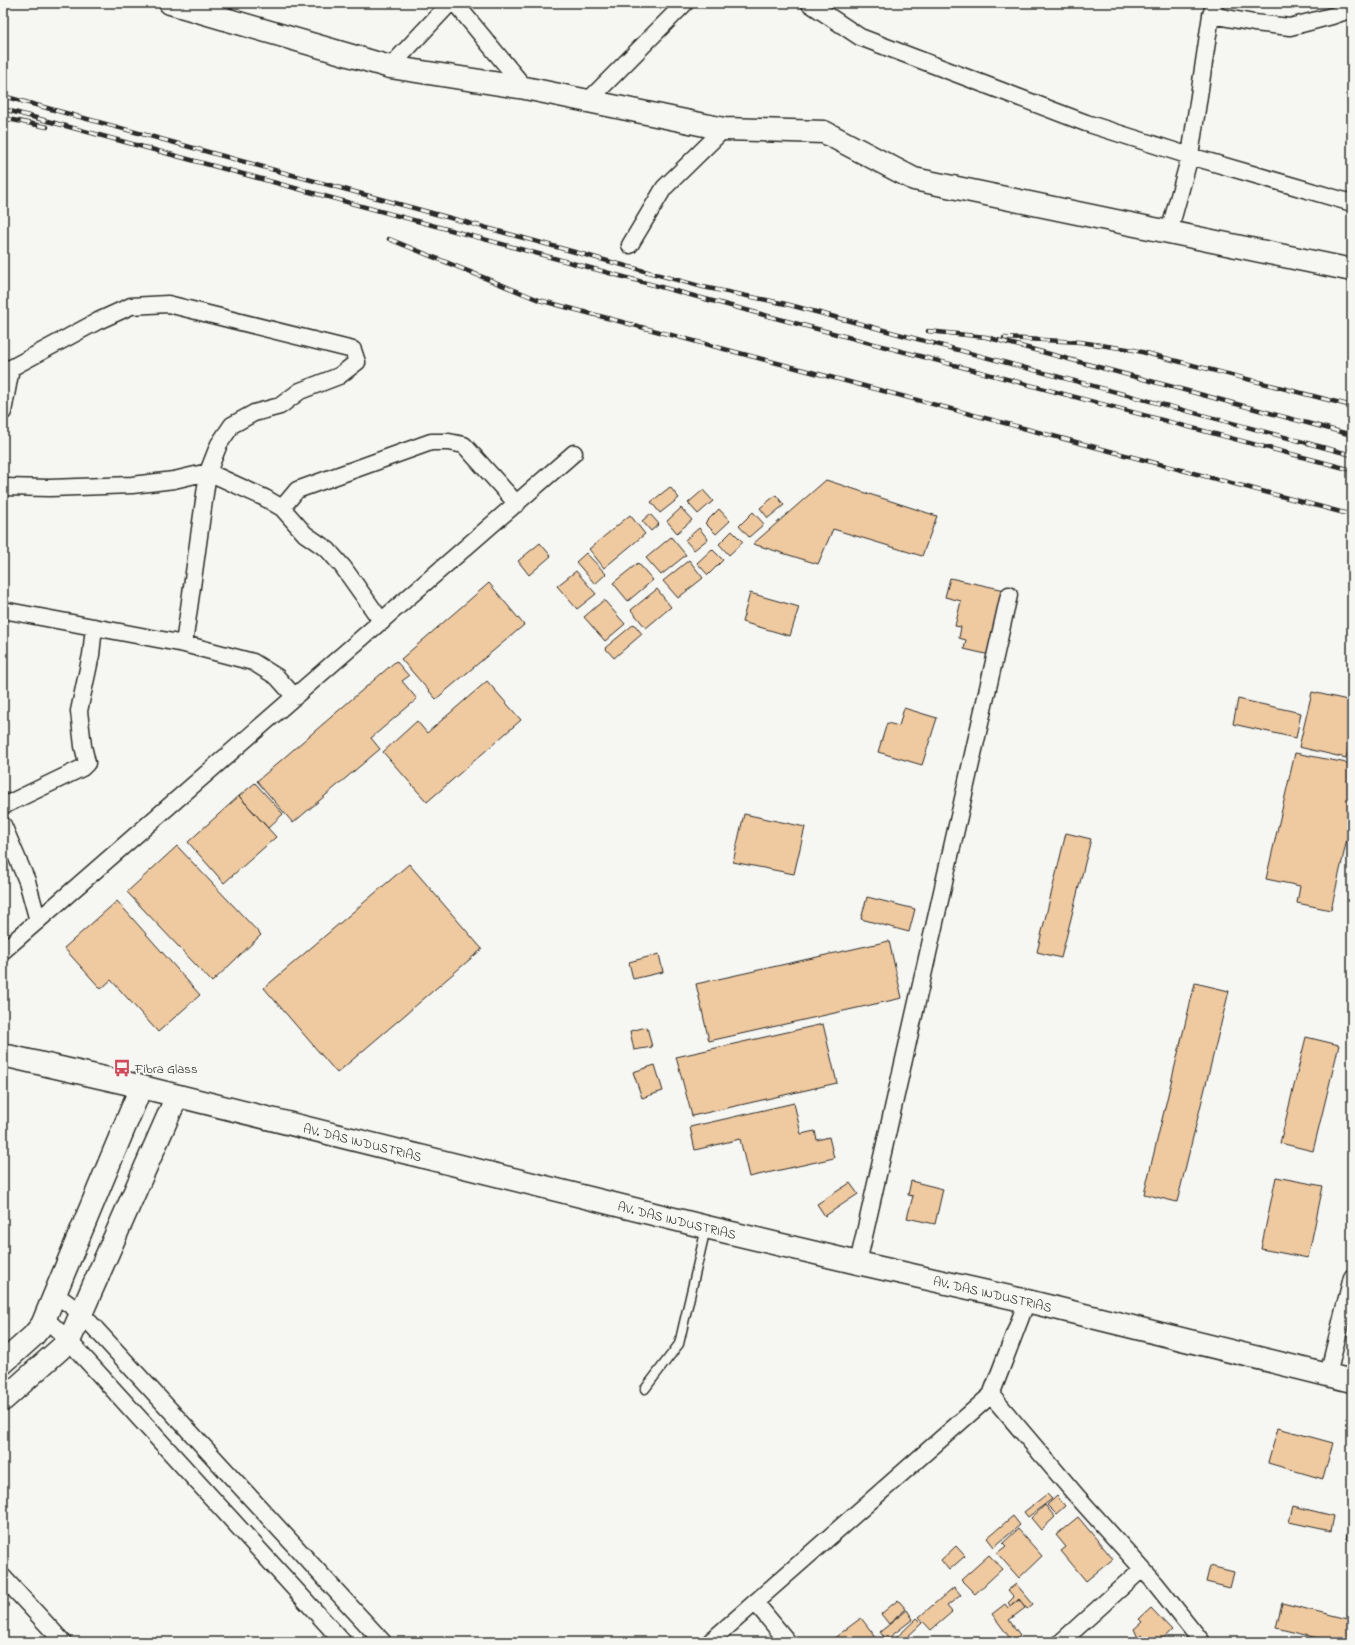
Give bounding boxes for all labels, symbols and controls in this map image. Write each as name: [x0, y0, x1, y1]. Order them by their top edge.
bus stop icon: Fibra Glass: [112, 1058, 132, 1078]
place label: Fibra Glass: [134, 1060, 198, 1079]
street label: AV. DAS INDUSTRIAS: [301, 1119, 423, 1167]
street label: AV. DAS INDUSTRIAS: [616, 1197, 738, 1245]
street label: AV. DAS INDUSTRIAS: [931, 1272, 1054, 1318]

